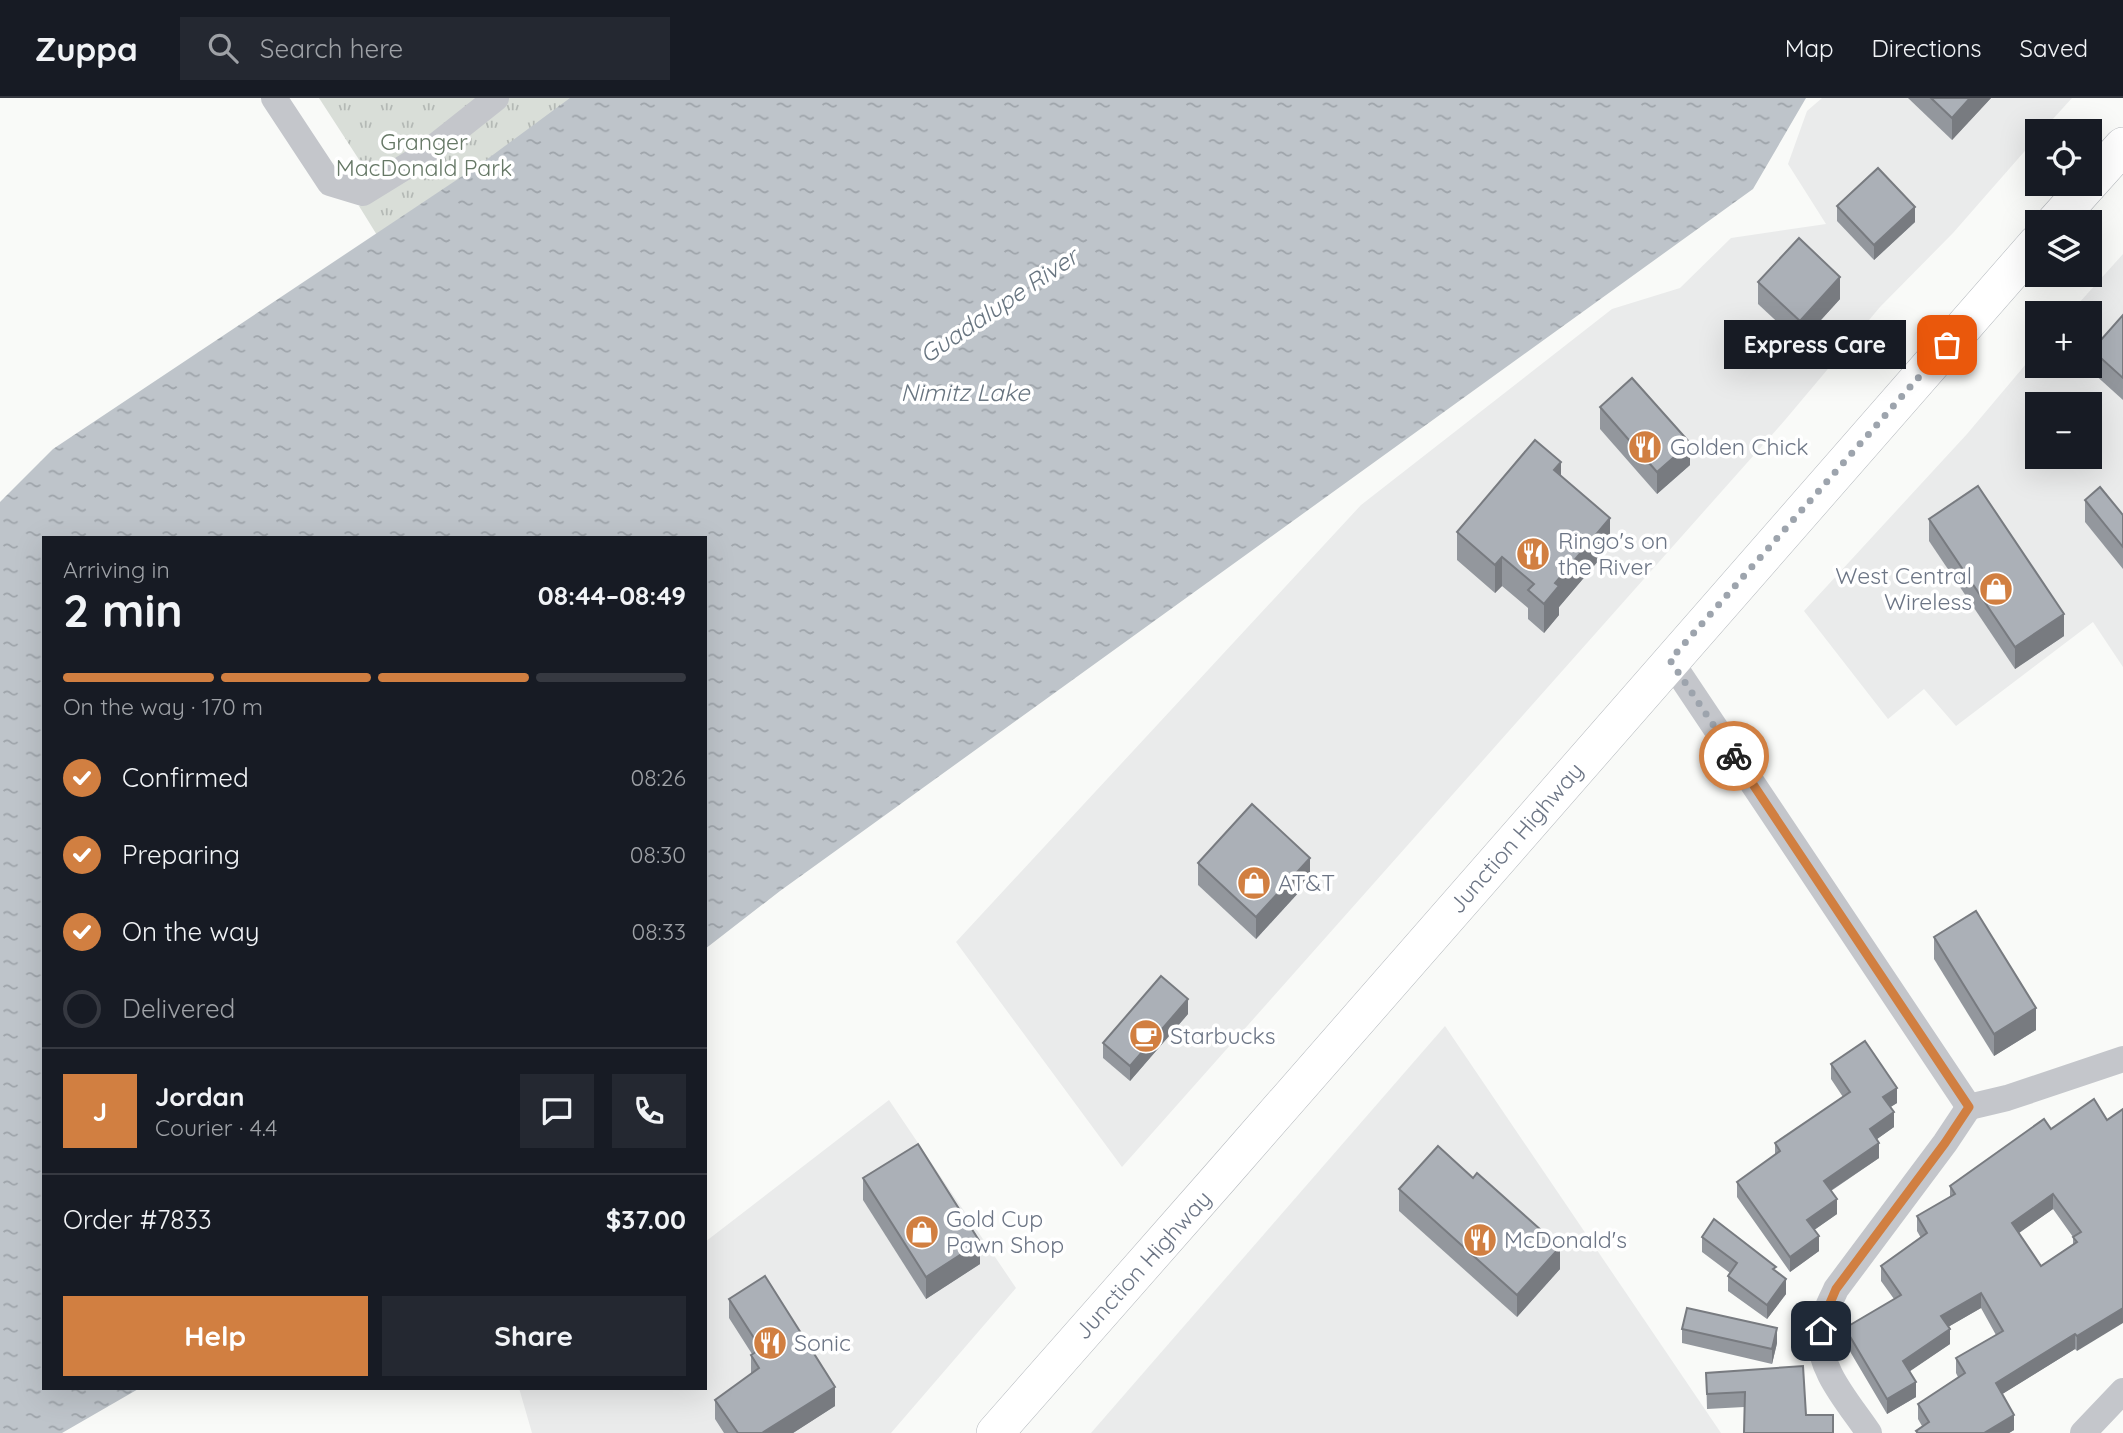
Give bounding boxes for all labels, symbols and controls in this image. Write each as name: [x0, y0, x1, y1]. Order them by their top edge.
search box: [180, 17, 670, 80]
text: Zuppa: [35, 28, 138, 69]
icon: search: [204, 29, 242, 67]
text: Search here: [260, 32, 403, 65]
text: Map: [1785, 33, 1834, 63]
text: Directions: [1872, 33, 1982, 63]
text: Saved: [2020, 33, 2088, 63]
map controls: [2025, 119, 2102, 469]
button: locate: [2025, 119, 2102, 196]
park label: Granger MacDonald Park: [336, 127, 512, 182]
button: layers: [2025, 210, 2102, 287]
water label: Guadalupe River: [914, 240, 1085, 369]
button: +: [2025, 301, 2102, 378]
pin: [1917, 315, 1977, 375]
callout: Express Care: [1723, 320, 1905, 370]
icon: bag: [1928, 326, 1966, 364]
text: Express Care: [1744, 330, 1886, 359]
water label: Nimitz Lake: [901, 377, 1031, 407]
button: −: [2025, 392, 2102, 469]
restaurant icon: Golden Chick: [1626, 428, 1664, 466]
place label: Golden Chick: [1670, 432, 1809, 461]
place label: Ringo's on the River: [1558, 526, 1668, 581]
restaurant icon: Ringo's on the River: [1514, 535, 1552, 573]
text: Arriving in: [63, 555, 170, 584]
place label: West Central Wireless: [1835, 561, 1972, 616]
shop icon: West Central Wireless: [1977, 570, 2015, 608]
text: 08:44–08:49: [538, 579, 686, 612]
text: 2 min: [63, 581, 183, 639]
text: On the way · 170 m: [63, 692, 263, 721]
courier: [1699, 721, 1769, 791]
icon: bike: [1715, 737, 1753, 775]
street label: Junction Highway: [1442, 756, 1589, 919]
icon: check: [63, 759, 101, 797]
text: Confirmed: [122, 761, 249, 794]
text: 08:26: [630, 763, 686, 792]
icon: check: [63, 836, 101, 874]
text: Preparing: [122, 838, 240, 871]
text: 08:30: [630, 840, 686, 869]
shop icon: AT&T: [1235, 864, 1273, 902]
place label: AT&T: [1278, 868, 1335, 897]
icon: check: [63, 913, 101, 951]
text: On the way: [122, 915, 260, 948]
text: 08:33: [631, 917, 686, 946]
text: Delivered: [122, 992, 235, 1025]
cafe icon: Starbucks: [1127, 1017, 1165, 1055]
place label: Starbucks: [1170, 1021, 1275, 1050]
button: chat: [520, 1074, 594, 1148]
button: phone: [612, 1074, 686, 1148]
text: Jordan: [155, 1080, 244, 1113]
text: J: [93, 1095, 107, 1128]
text: Courier · 4.4: [155, 1113, 277, 1142]
street label: Junction Highway: [1068, 1184, 1217, 1345]
text: Order #7833: [63, 1203, 212, 1236]
text: $37.00: [606, 1203, 686, 1236]
place label: Gold Cup Pawn Shop: [946, 1204, 1064, 1259]
shop icon: Gold Cup Pawn Shop: [903, 1213, 941, 1251]
restaurant icon: McDonald's: [1461, 1221, 1499, 1259]
place label: McDonald's: [1504, 1225, 1627, 1254]
button: Help: [63, 1296, 368, 1376]
button: Share: [382, 1296, 686, 1376]
pin: [1791, 1301, 1851, 1361]
icon: home: [1802, 1312, 1840, 1350]
restaurant icon: Sonic: [751, 1324, 789, 1362]
place label: Sonic: [794, 1328, 851, 1357]

